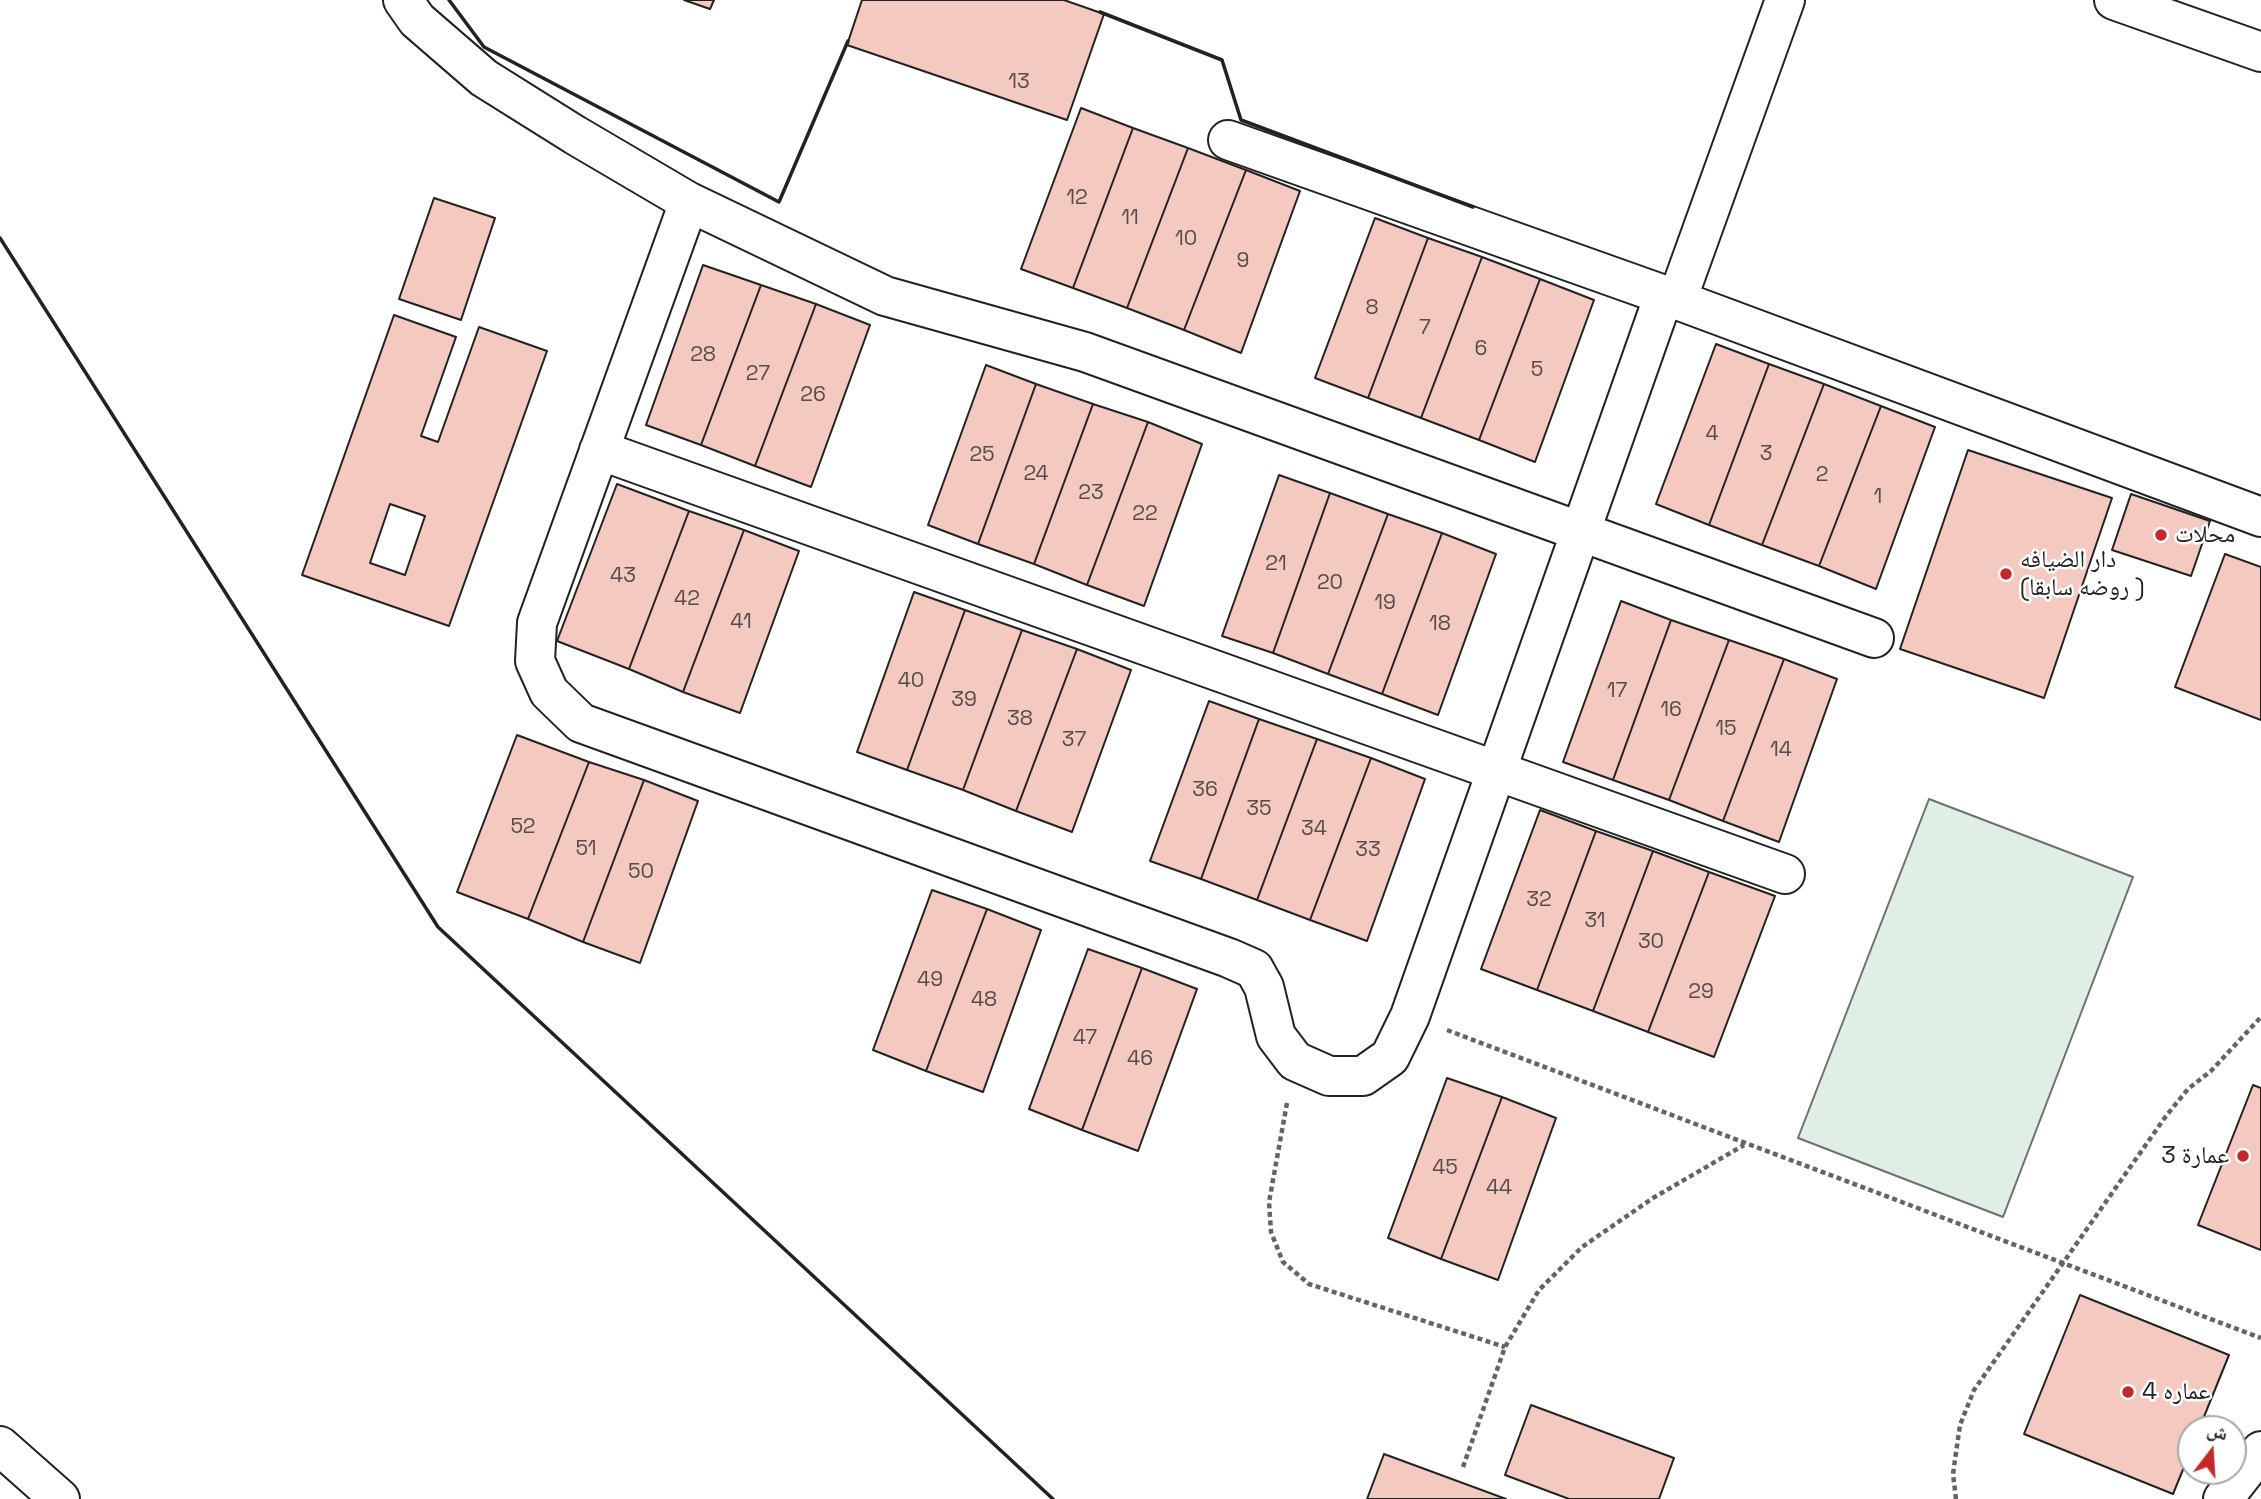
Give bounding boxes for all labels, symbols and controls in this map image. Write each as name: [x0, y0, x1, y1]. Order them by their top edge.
house number: 13: [1008, 69, 1030, 95]
house number: 12: [1066, 185, 1088, 211]
house number: 11: [1121, 205, 1139, 231]
house number: 10: [1175, 226, 1197, 252]
house number: 9: [1237, 248, 1249, 274]
house number: 8: [1365, 295, 1379, 321]
house number: 7: [1419, 315, 1431, 341]
house number: 6: [1475, 336, 1487, 362]
house number: 28: [690, 342, 716, 368]
house number: 5: [1531, 357, 1543, 383]
house number: 27: [746, 361, 770, 387]
house number: 26: [800, 382, 826, 408]
house number: 4: [1705, 421, 1719, 447]
house number: 3: [1760, 441, 1772, 467]
house number: 25: [969, 442, 995, 468]
house number: 24: [1023, 461, 1049, 487]
house number: 2: [1816, 462, 1828, 488]
house number: 23: [1078, 480, 1104, 506]
house number: 1: [1874, 484, 1882, 510]
house number: 22: [1132, 501, 1158, 527]
place label: محلات: [2175, 521, 2235, 549]
marker: محلات: [2153, 527, 2169, 543]
place label: دار الضيافه (روضه سابقا ): [2020, 546, 2145, 602]
house number: 21: [1265, 551, 1287, 577]
house number: 43: [610, 563, 636, 589]
marker: دار الضيافه (روضه سابقا ): [1998, 566, 2014, 582]
house number: 20: [1317, 570, 1343, 596]
house number: 42: [674, 586, 700, 612]
house number: 19: [1374, 590, 1396, 616]
house number: 41: [730, 609, 752, 635]
house number: 18: [1429, 611, 1451, 637]
house number: 40: [898, 668, 924, 694]
house number: 17: [1607, 678, 1627, 704]
house number: 39: [951, 687, 977, 713]
house number: 16: [1660, 697, 1682, 723]
house number: 38: [1007, 706, 1033, 732]
house number: 15: [1715, 716, 1737, 742]
house number: 37: [1062, 727, 1086, 753]
house number: 14: [1770, 737, 1792, 763]
house number: 36: [1192, 777, 1218, 803]
house number: 35: [1246, 796, 1272, 822]
house number: 52: [510, 814, 536, 840]
house number: 34: [1301, 816, 1327, 842]
house number: 51: [575, 836, 597, 862]
house number: 33: [1355, 837, 1381, 863]
house number: 50: [628, 859, 654, 885]
house number: 32: [1526, 887, 1552, 913]
house number: 31: [1584, 908, 1606, 934]
house number: 30: [1638, 929, 1664, 955]
house number: 49: [917, 967, 943, 993]
house number: 29: [1688, 979, 1714, 1005]
house number: 48: [971, 987, 997, 1013]
house number: 47: [1073, 1025, 1097, 1051]
house number: 46: [1127, 1046, 1153, 1072]
place label: عمارة 3: [2161, 1142, 2229, 1170]
marker: عمارة 3: [2235, 1148, 2251, 1164]
house number: 45: [1432, 1155, 1458, 1181]
house number: 44: [1486, 1175, 1512, 1201]
place label: عماره 4: [2142, 1378, 2210, 1406]
marker: عماره 4: [2120, 1384, 2136, 1400]
north arrow: [2177, 1415, 2247, 1485]
text: ش: [2204, 1416, 2231, 1446]

